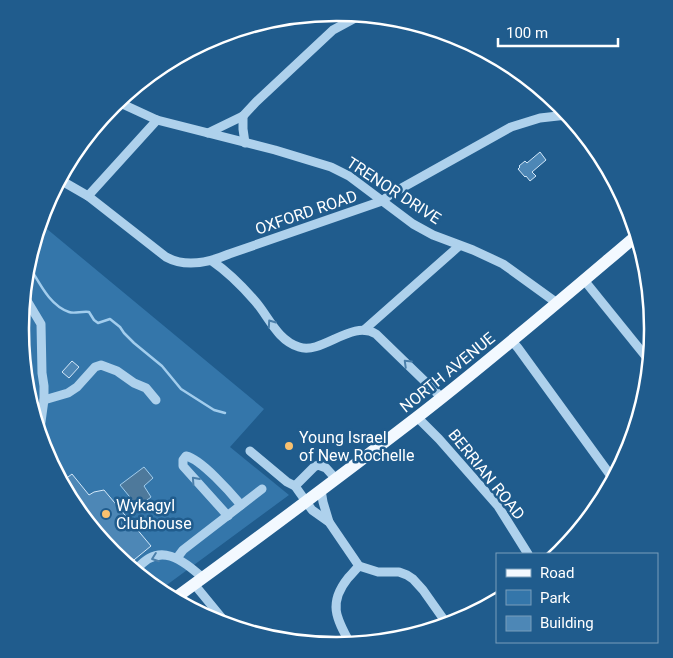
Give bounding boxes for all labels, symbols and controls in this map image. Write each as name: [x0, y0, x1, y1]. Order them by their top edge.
scale bar: [498, 15, 618, 47]
text: 100 m: [506, 24, 548, 42]
street label: TRENOR DRIVE: [343, 153, 445, 228]
street label: OXFORD ROAD: [253, 186, 360, 239]
one-way arrow: [268, 319, 277, 329]
street label: NORTH AVENUE: [396, 328, 499, 416]
one-way arrow: [403, 360, 412, 369]
street label: BERRIAN ROAD: [444, 425, 529, 523]
place label: Young Israel of New Rochelle: [299, 428, 414, 465]
marker: Young Israel of New Rochelle: [283, 440, 295, 452]
one-way arrow: [192, 476, 201, 485]
place label: Wykagyl Clubhouse: [116, 496, 192, 533]
marker: Wykagyl Clubhouse: [100, 508, 112, 520]
one-way arrow: [151, 552, 159, 562]
legend: [496, 553, 658, 643]
text: Road: [540, 564, 574, 582]
text: Park: [540, 589, 571, 607]
text: Building: [540, 614, 594, 632]

